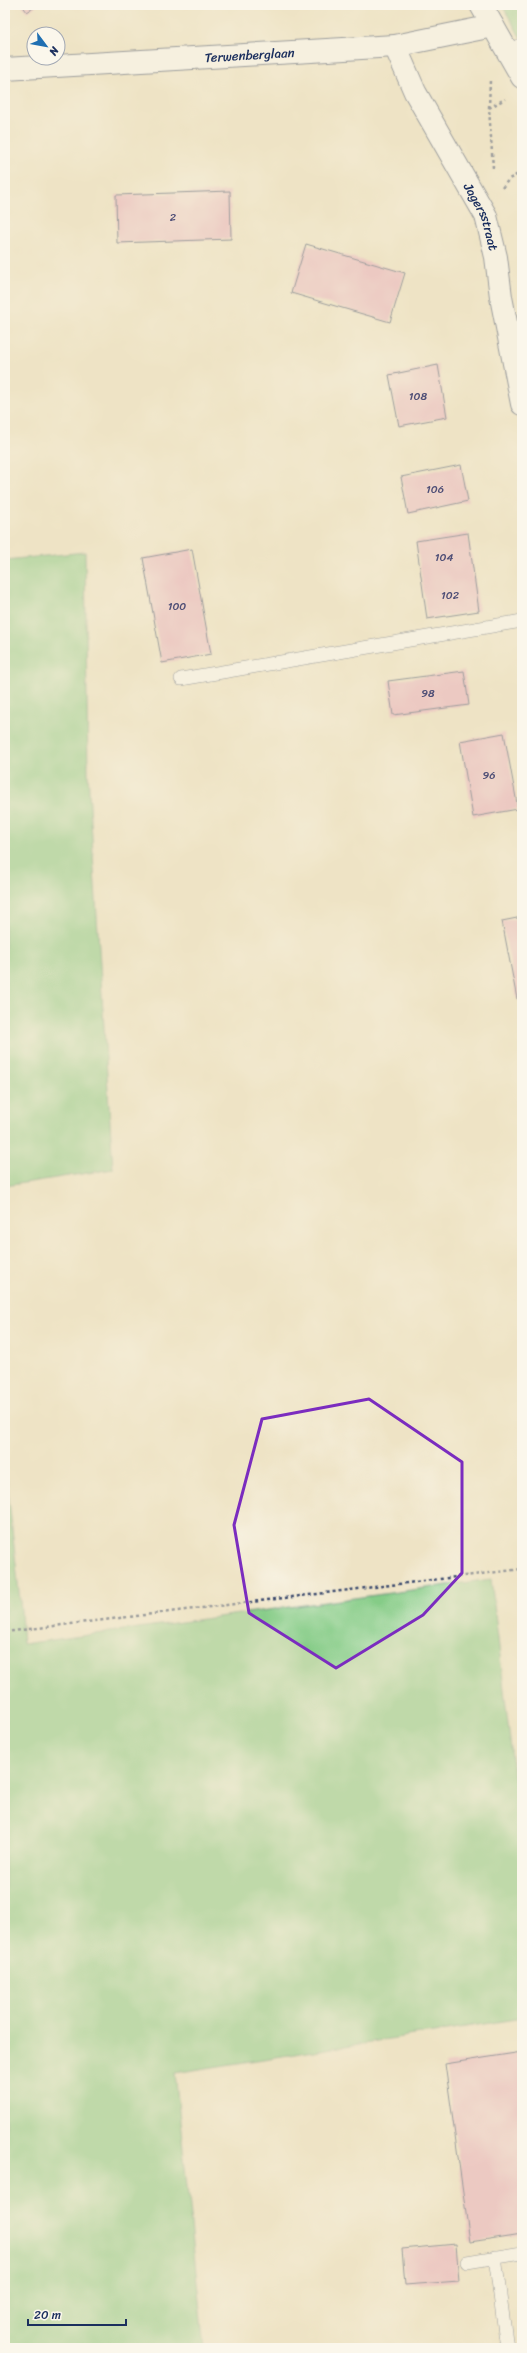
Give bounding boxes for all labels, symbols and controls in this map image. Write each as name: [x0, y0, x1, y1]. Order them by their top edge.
north arrow: [26, 26, 66, 66]
street label: Terwenberglaan: [204, 41, 295, 69]
text: N: [44, 42, 65, 60]
street label: Jagersstraat: [457, 177, 505, 253]
house number: 2: [170, 208, 177, 227]
house number: 108: [409, 387, 428, 406]
house number: 106: [426, 480, 444, 499]
house number: 104: [435, 548, 453, 567]
house number: 102: [441, 586, 460, 605]
house number: 100: [168, 597, 186, 616]
house number: 98: [421, 684, 435, 703]
house number: 96: [482, 766, 496, 785]
scale bar: [28, 2301, 126, 2327]
text: 20 m: [34, 2304, 61, 2326]

